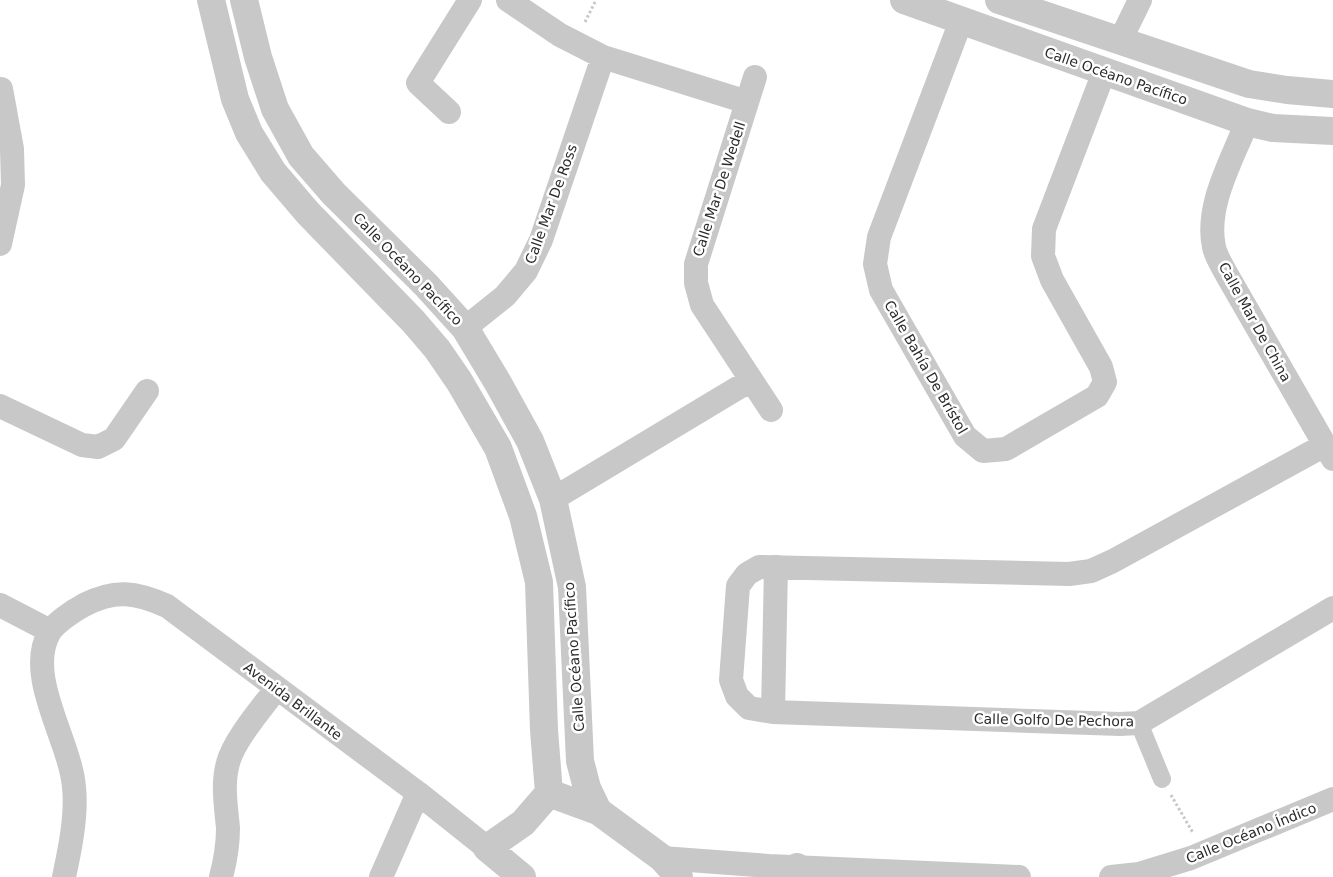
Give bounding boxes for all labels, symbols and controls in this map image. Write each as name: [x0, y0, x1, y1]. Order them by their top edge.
street label: Calle Océano Pacífico: [1042, 44, 1190, 108]
street label: Calle Mar De Wedell: [690, 120, 748, 258]
street label: Calle Mar De Ross: [522, 142, 580, 266]
street label: Calle Océano Pacífico: [350, 209, 466, 329]
street label: Calle Mar De China: [1216, 260, 1294, 384]
street label: Calle Bahía De Brístol: [881, 297, 971, 437]
street label: Calle Océano Pacífico: [561, 582, 587, 732]
street label: Avenida Brillante: [241, 659, 345, 743]
street label: Calle Golfo De Pechora: [974, 711, 1134, 729]
street label: Calle Océano Índico: [1184, 800, 1318, 866]

